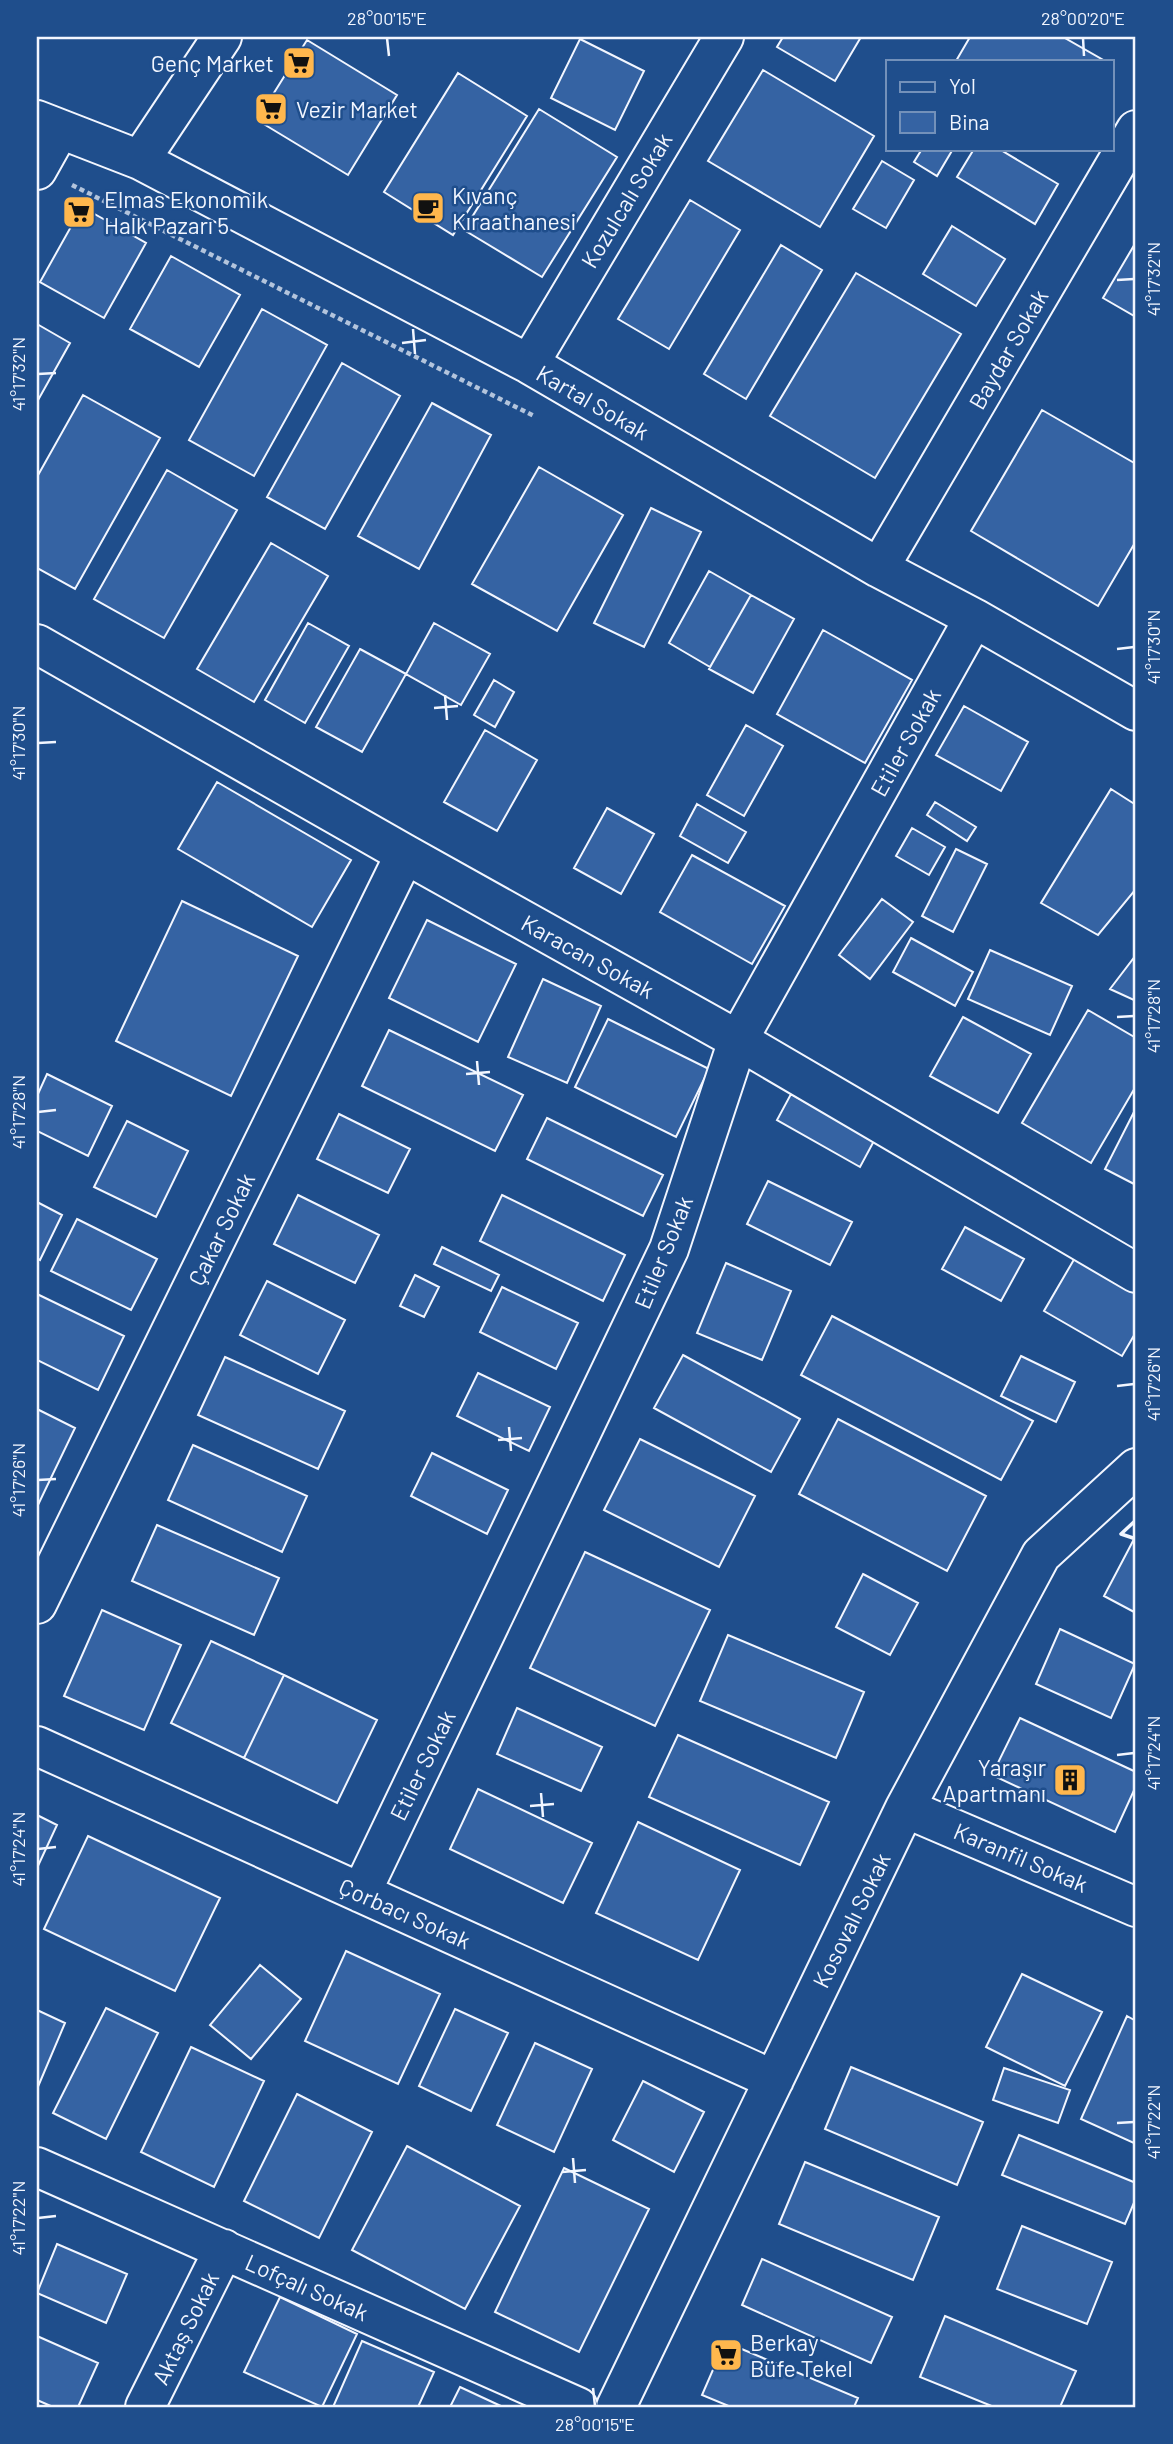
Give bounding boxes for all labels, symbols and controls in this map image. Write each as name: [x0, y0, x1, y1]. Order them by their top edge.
text: 28°00'15"E: [347, 7, 427, 29]
text: 28°00'20"E: [1041, 7, 1125, 29]
supermarket icon: Genç Market: [280, 44, 318, 82]
place label: Genç Market: [151, 49, 274, 77]
legend: [886, 60, 1114, 150]
text: Yol: [949, 73, 976, 98]
supermarket icon: Vezir Market: [252, 90, 290, 128]
place label: Vezir Market: [296, 95, 418, 123]
text: Bina: [949, 109, 990, 134]
street label: Kozulcalı Sokak: [575, 127, 677, 273]
place label: Kıvanç Kıraathanesi: [452, 181, 576, 235]
place label: Elmas Ekonomik Halk Pazarı 5: [104, 185, 268, 239]
cafe icon: Kıvanç Kıraathanesi: [409, 189, 447, 227]
supermarket icon: Elmas Ekonomik Halk Pazarı 5: [60, 193, 98, 231]
text: 41°17'32"N: [1142, 242, 1164, 316]
street label: Baydar Sokak: [962, 284, 1054, 414]
text: 41°17'32"N: [7, 337, 29, 411]
street label: Kartal Sokak: [532, 359, 654, 445]
text: 41°17'30"N: [1142, 610, 1164, 684]
street label: Etiler Sokak: [864, 683, 946, 801]
text: 41°17'30"N: [7, 706, 29, 780]
street label: Karacan Sokak: [517, 908, 659, 1004]
text: 41°17'28"N: [1142, 979, 1164, 1053]
text: 41°17'28"N: [7, 1075, 29, 1149]
street label: Çakar Sokak: [182, 1168, 260, 1290]
street label: Etiler Sokak: [628, 1191, 698, 1313]
text: 41°17'26"N: [1142, 1347, 1164, 1421]
text: 41°17'26"N: [7, 1443, 29, 1517]
street label: Etiler Sokak: [383, 1705, 461, 1825]
text: 41°17'24"N: [1142, 1716, 1164, 1790]
place label: Yaraşır Apartmanı: [942, 1753, 1047, 1807]
building icon: Yaraşır Apartmanı: [1051, 1761, 1089, 1799]
text: 41°17'24"N: [7, 1812, 29, 1886]
street label: Karanfil Sokak: [950, 1816, 1092, 1898]
street label: Kosovalı Sokak: [806, 1848, 896, 1992]
street label: Çorbacı Sokak: [335, 1872, 475, 1954]
text: 41°17'22"N: [1142, 2085, 1164, 2159]
text: 41°17'22"N: [7, 2181, 29, 2255]
street label: Lofçalı Sokak: [241, 2247, 373, 2327]
street label: Aktaş Sokak: [146, 2267, 224, 2389]
place label: Berkay Büfe Tekel: [750, 2328, 853, 2382]
supermarket icon: Berkay Büfe Tekel: [707, 2336, 745, 2374]
text: 28°00'15"E: [555, 2413, 635, 2435]

